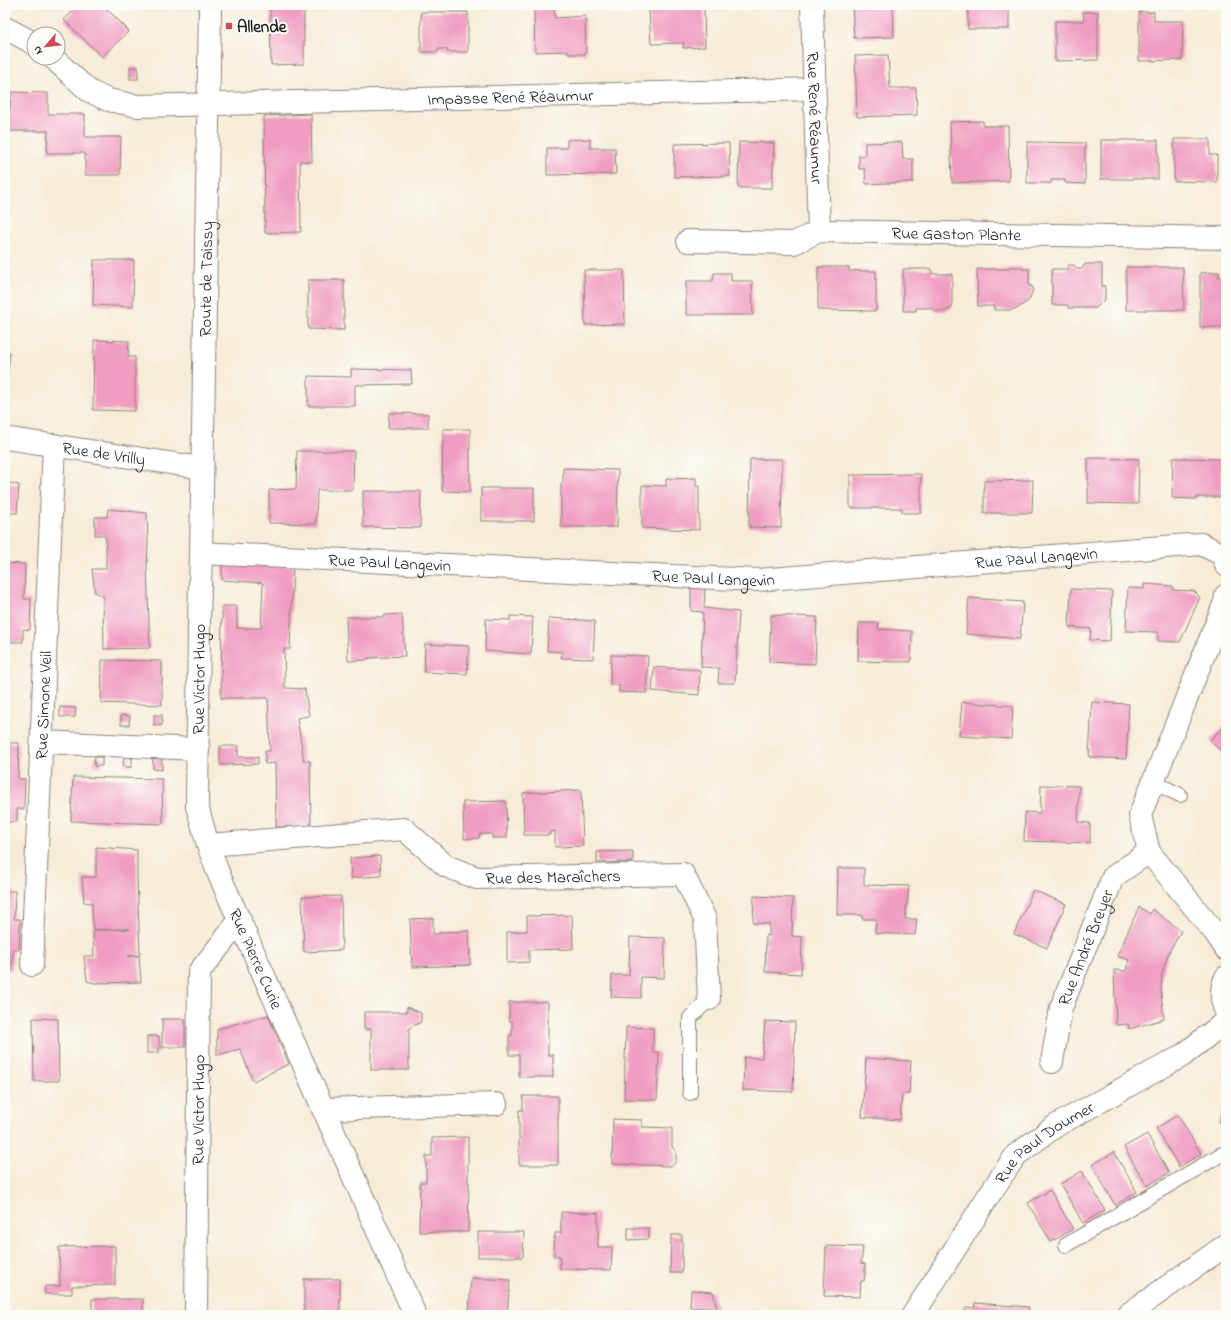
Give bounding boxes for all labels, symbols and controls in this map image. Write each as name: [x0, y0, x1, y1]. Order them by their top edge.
place label: Allende: [237, 15, 288, 40]
marker: Allende: [224, 21, 234, 31]
north arrow: [26, 26, 66, 66]
text: N: [29, 43, 47, 57]
street label: Rue René Réaumur: [799, 51, 829, 185]
street label: Impasse René Réaumur: [427, 84, 595, 113]
street label: Route de Taissy: [194, 221, 221, 337]
street label: Rue Gaston Plante: [891, 221, 1021, 248]
street label: Rue de Vrilly: [60, 436, 147, 474]
street label: Rue Paul Langevin: [974, 541, 1099, 576]
street label: Rue Paul Langevin: [328, 548, 452, 580]
street label: Rue Paul Langevin: [651, 564, 776, 596]
street label: Rue Victor Hugo: [187, 623, 215, 734]
street label: Rue Simone Veil: [30, 650, 59, 760]
street label: Rue des Maraîchers: [485, 864, 621, 892]
street label: Rue André Breyer: [1052, 885, 1121, 1010]
street label: Rue Pierre Curie: [222, 905, 289, 1014]
street label: Rue Victor Hugo: [186, 1054, 214, 1165]
street label: Rue Paul Doumer: [989, 1096, 1100, 1189]

